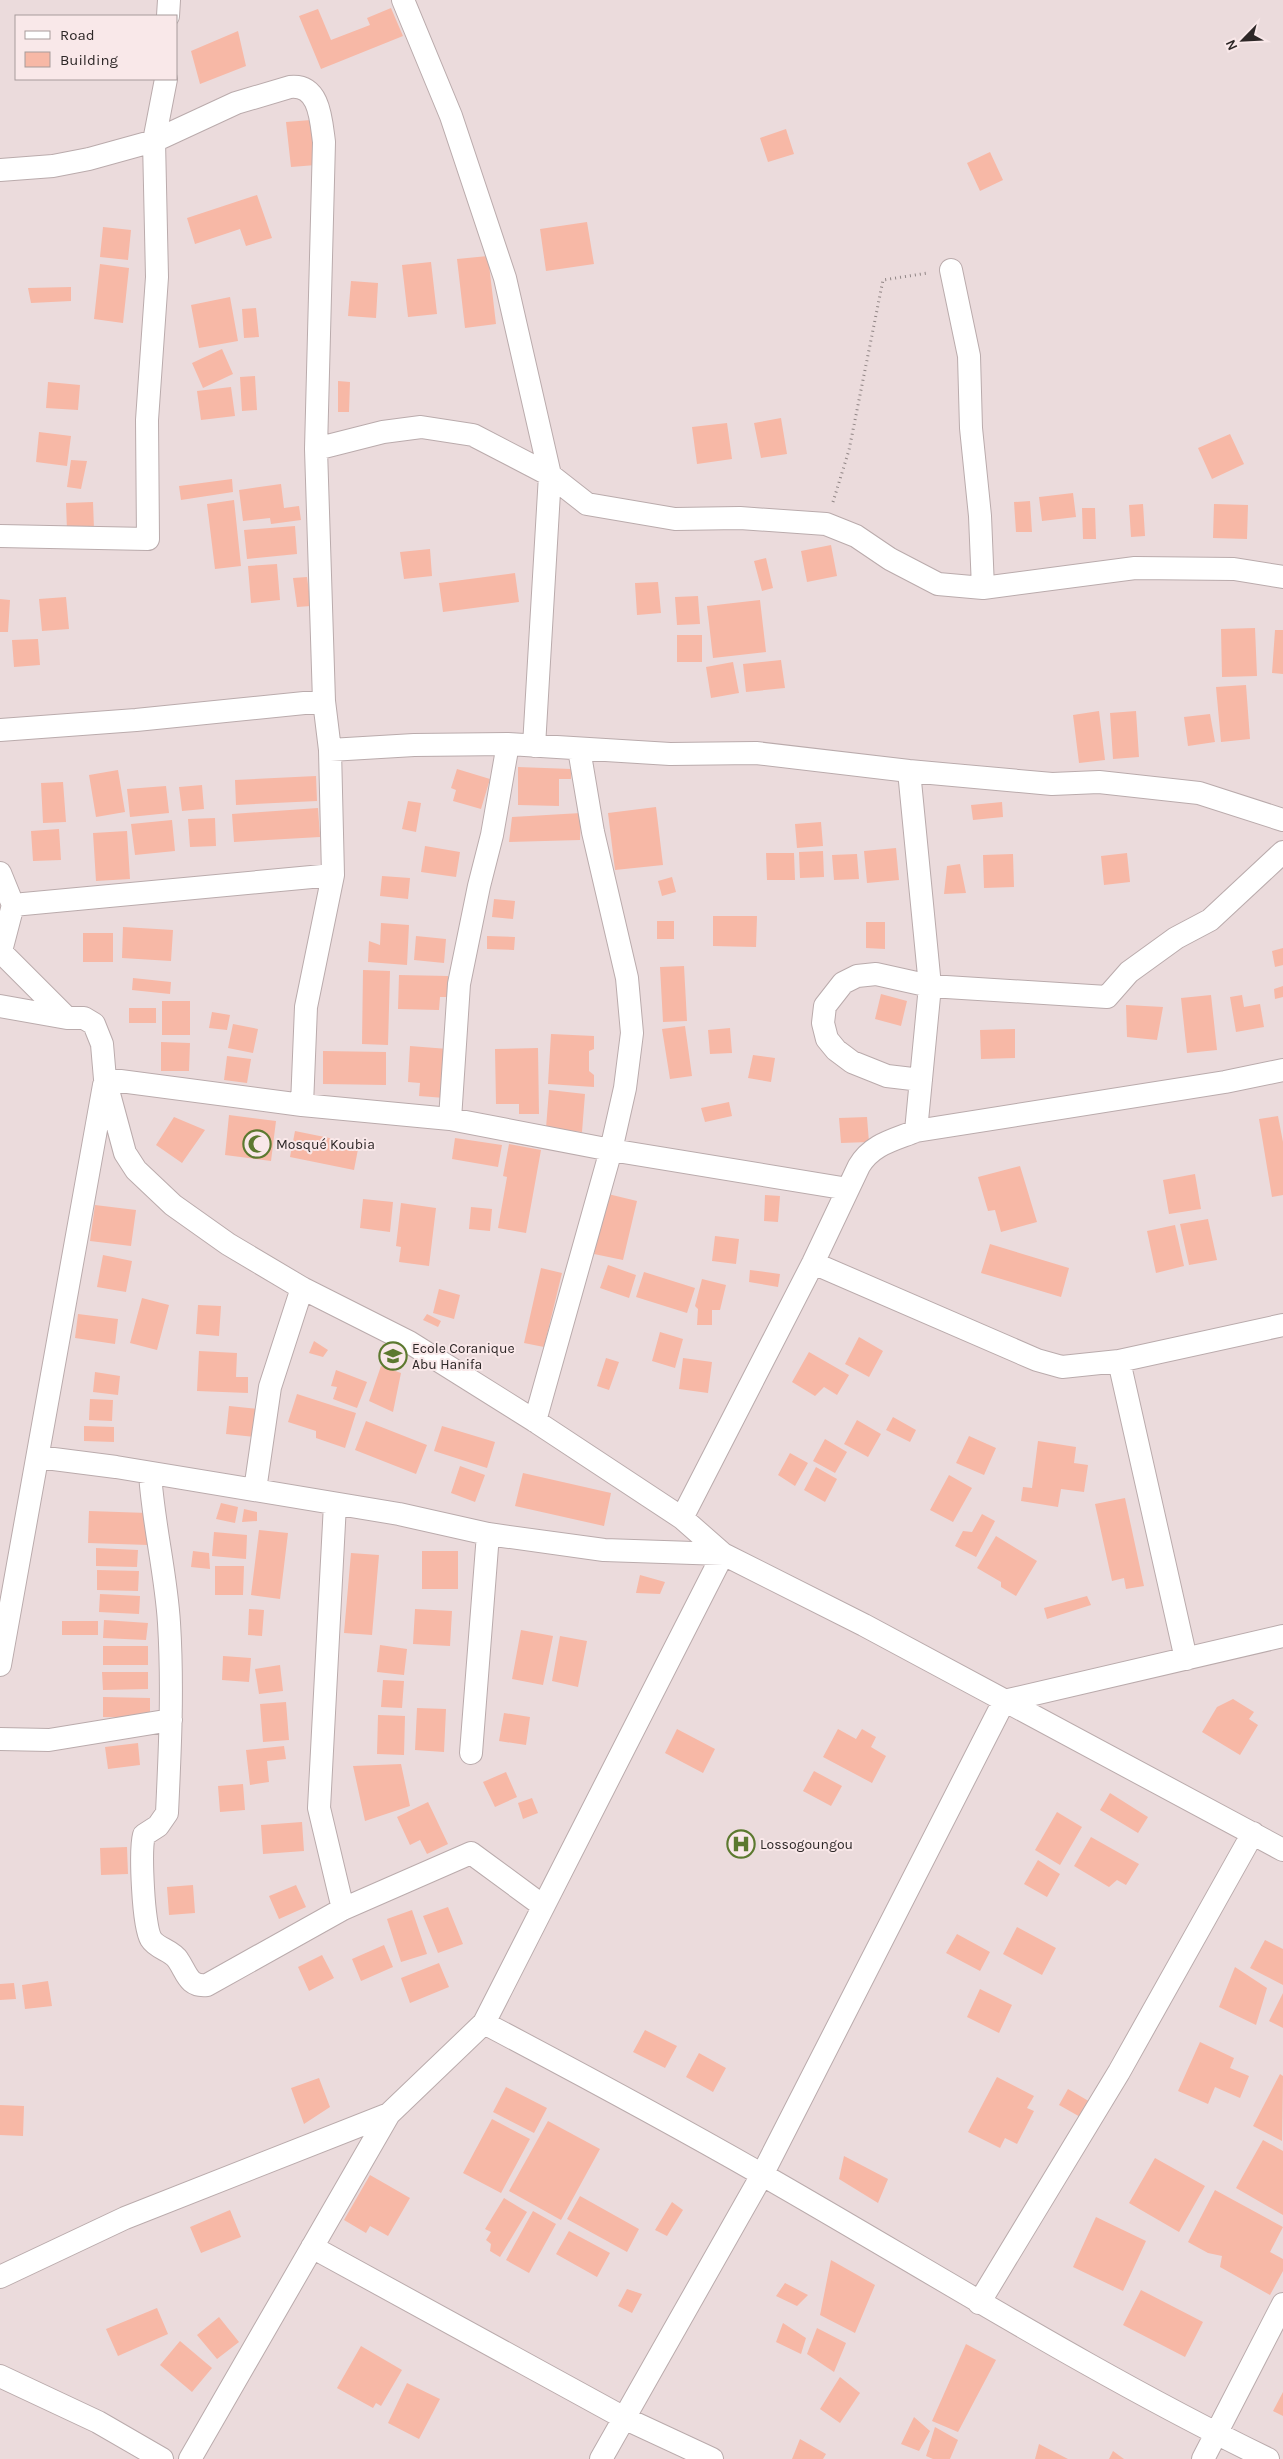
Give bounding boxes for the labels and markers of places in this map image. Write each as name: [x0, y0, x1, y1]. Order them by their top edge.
mosque icon: Mosqué Koubia: [242, 1129, 272, 1159]
place label: Mosqué Koubia: [276, 1136, 375, 1153]
place label: Ecole Coranique Abu Hanifa: [412, 1340, 515, 1373]
school or university icon: Ecole Coranique Abu Hanifa: [378, 1341, 408, 1371]
hospital icon: Lossogoungou: [726, 1829, 756, 1859]
place label: Lossogoungou: [760, 1836, 853, 1853]

